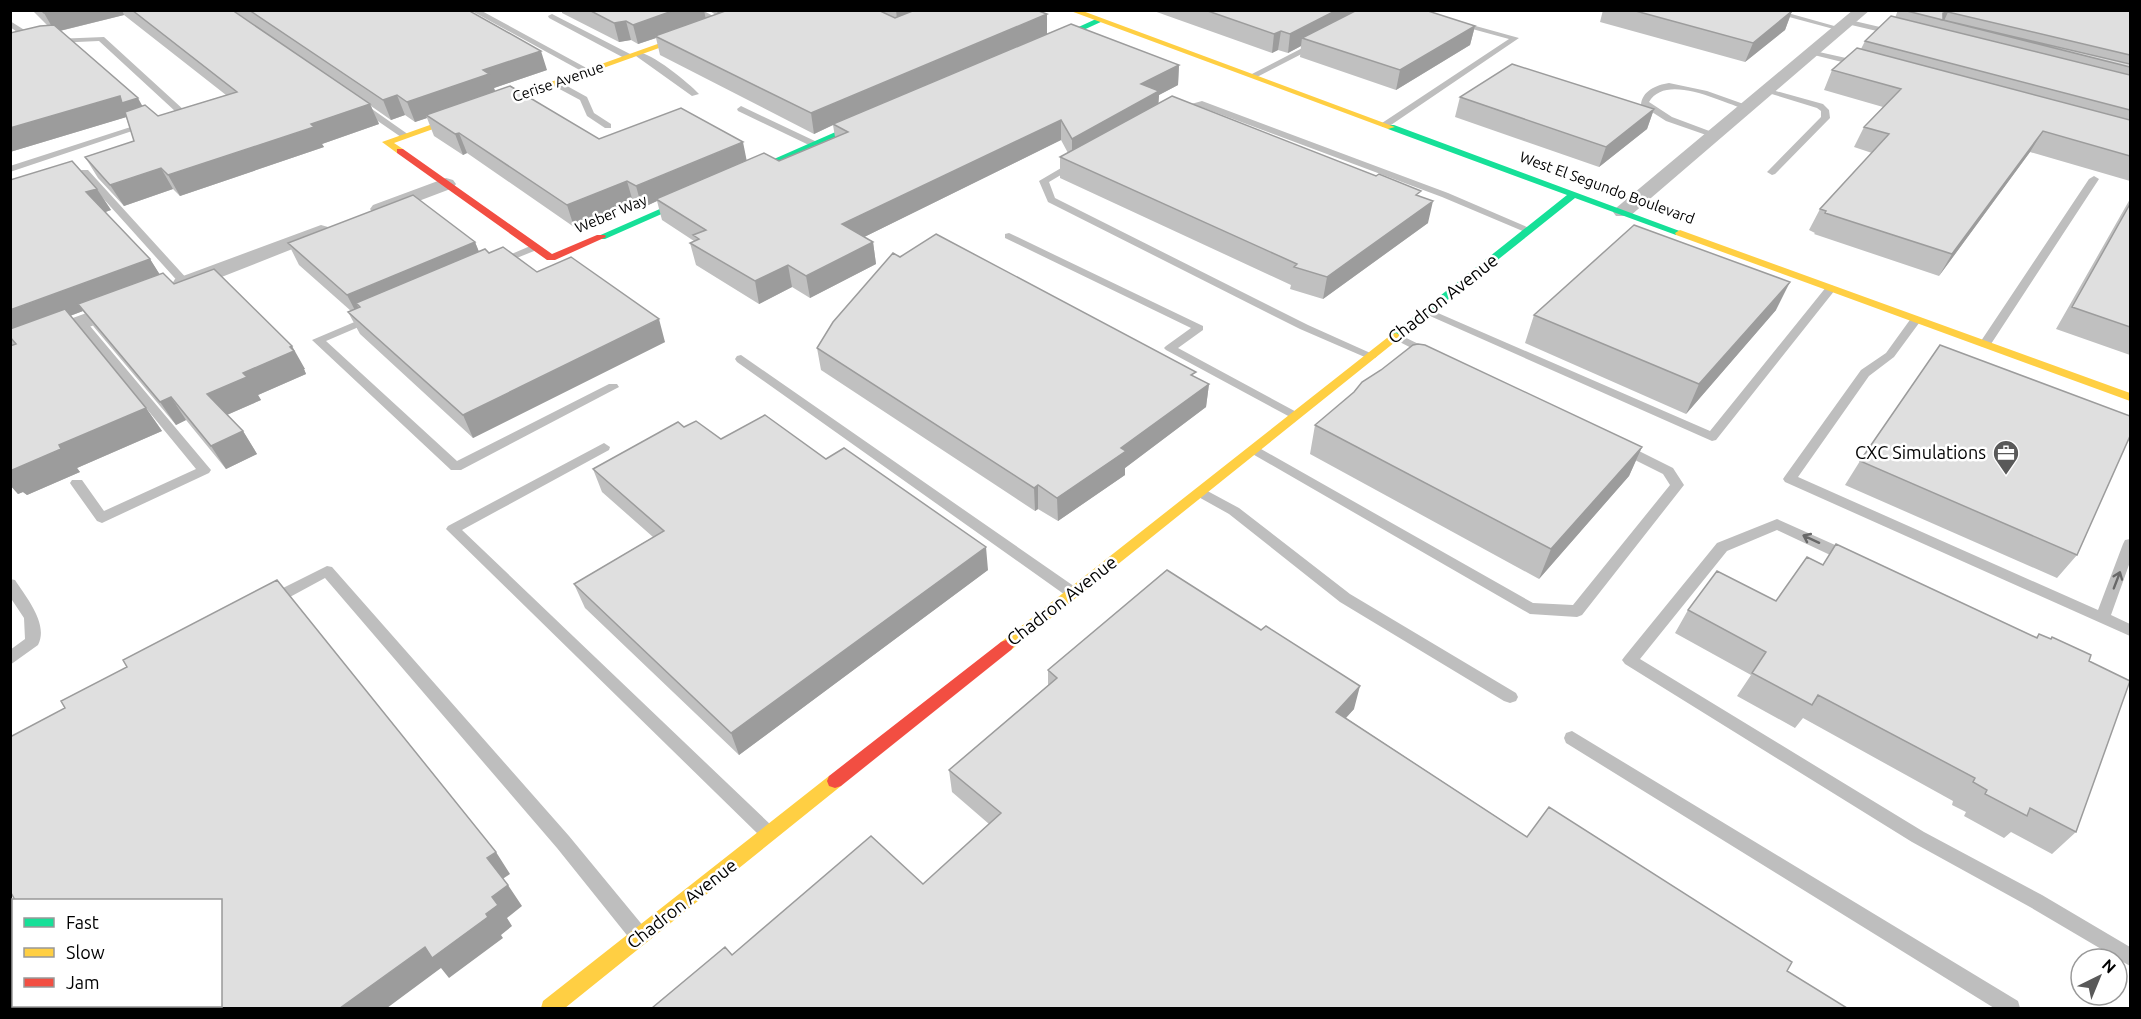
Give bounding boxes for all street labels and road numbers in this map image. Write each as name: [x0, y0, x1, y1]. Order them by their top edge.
street label: Cerise Avenue: [510, 58, 606, 105]
street label: West El Segundo Boulevard: [1517, 148, 1697, 227]
street label: Weber Way: [572, 191, 649, 236]
street label: Chadron Avenue: [1384, 249, 1501, 347]
street label: Chadron Avenue: [1003, 551, 1120, 649]
street label: Chadron Avenue: [623, 854, 740, 952]

